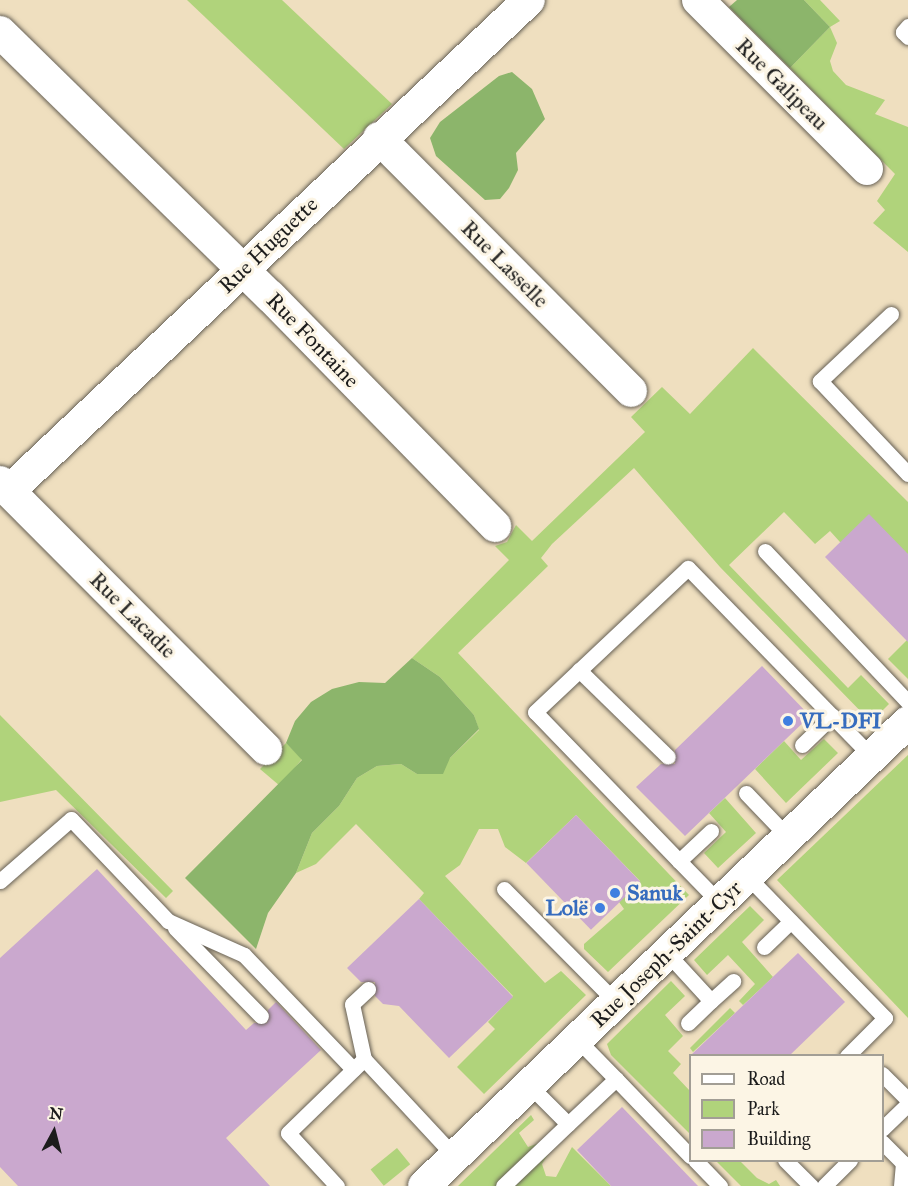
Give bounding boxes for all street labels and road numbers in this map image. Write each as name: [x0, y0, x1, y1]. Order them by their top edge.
street label: Rue Galipeau: [730, 32, 834, 136]
street label: Rue Huguette: [213, 191, 323, 299]
street label: Rue Lasselle: [456, 215, 554, 313]
street label: Rue Fontaine: [261, 287, 365, 393]
street label: Rue Lacadie: [84, 566, 182, 664]
street label: Rue Joseph-Saint-Cyr: [585, 875, 747, 1033]

